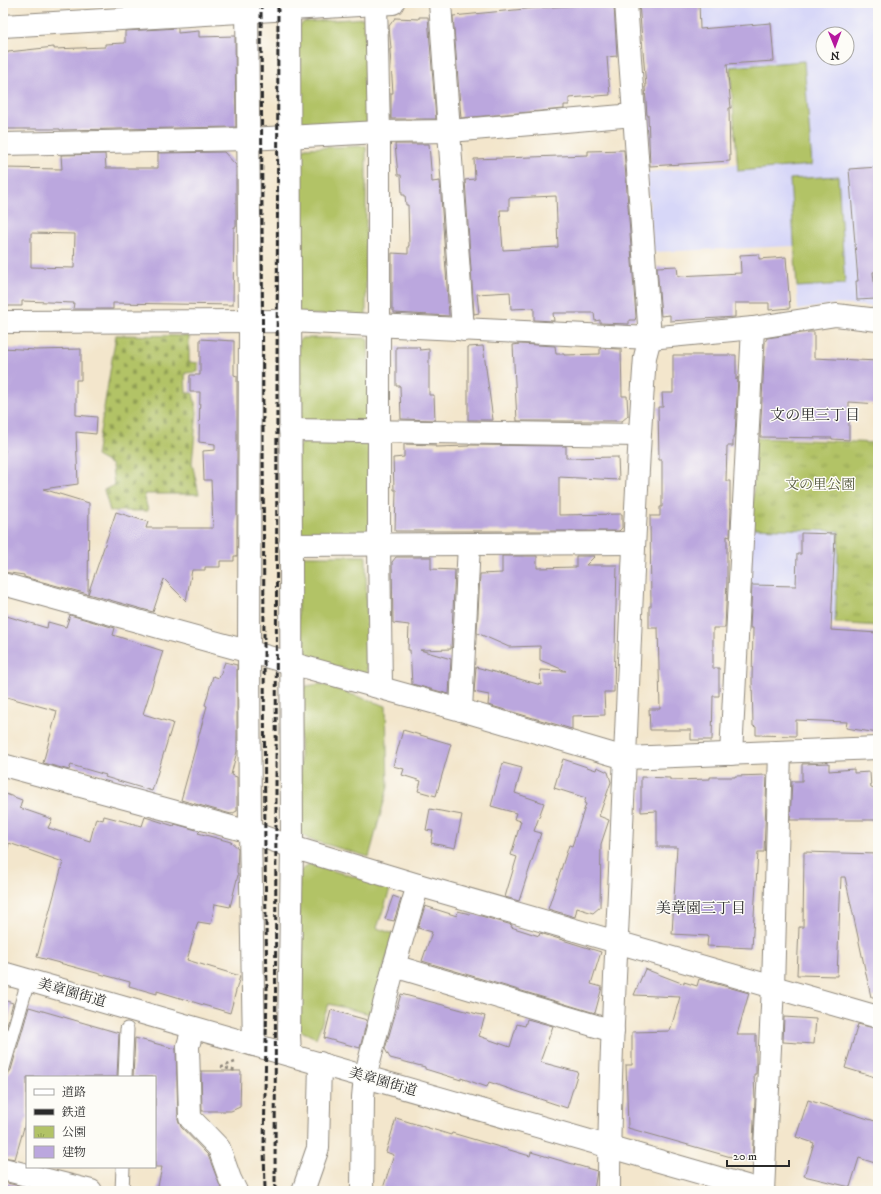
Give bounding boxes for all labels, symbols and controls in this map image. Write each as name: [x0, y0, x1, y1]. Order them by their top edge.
north arrow: [815, 26, 855, 66]
text: N: [831, 48, 840, 62]
district label: 文の里三丁目: [770, 406, 860, 425]
park label: 文の里公園: [785, 476, 855, 494]
district label: 美章園三丁目: [656, 899, 746, 918]
street label: 美章園街道: [36, 975, 108, 1011]
street label: 美章園街道: [347, 1064, 419, 1100]
legend: [26, 1076, 156, 1168]
text: 道路: [62, 1085, 86, 1100]
text: 鉄道: [61, 1105, 86, 1120]
text: 公園: [62, 1125, 86, 1140]
scale bar: [727, 1142, 789, 1168]
text: 建物: [62, 1145, 86, 1160]
text: 20 m: [733, 1149, 757, 1164]

